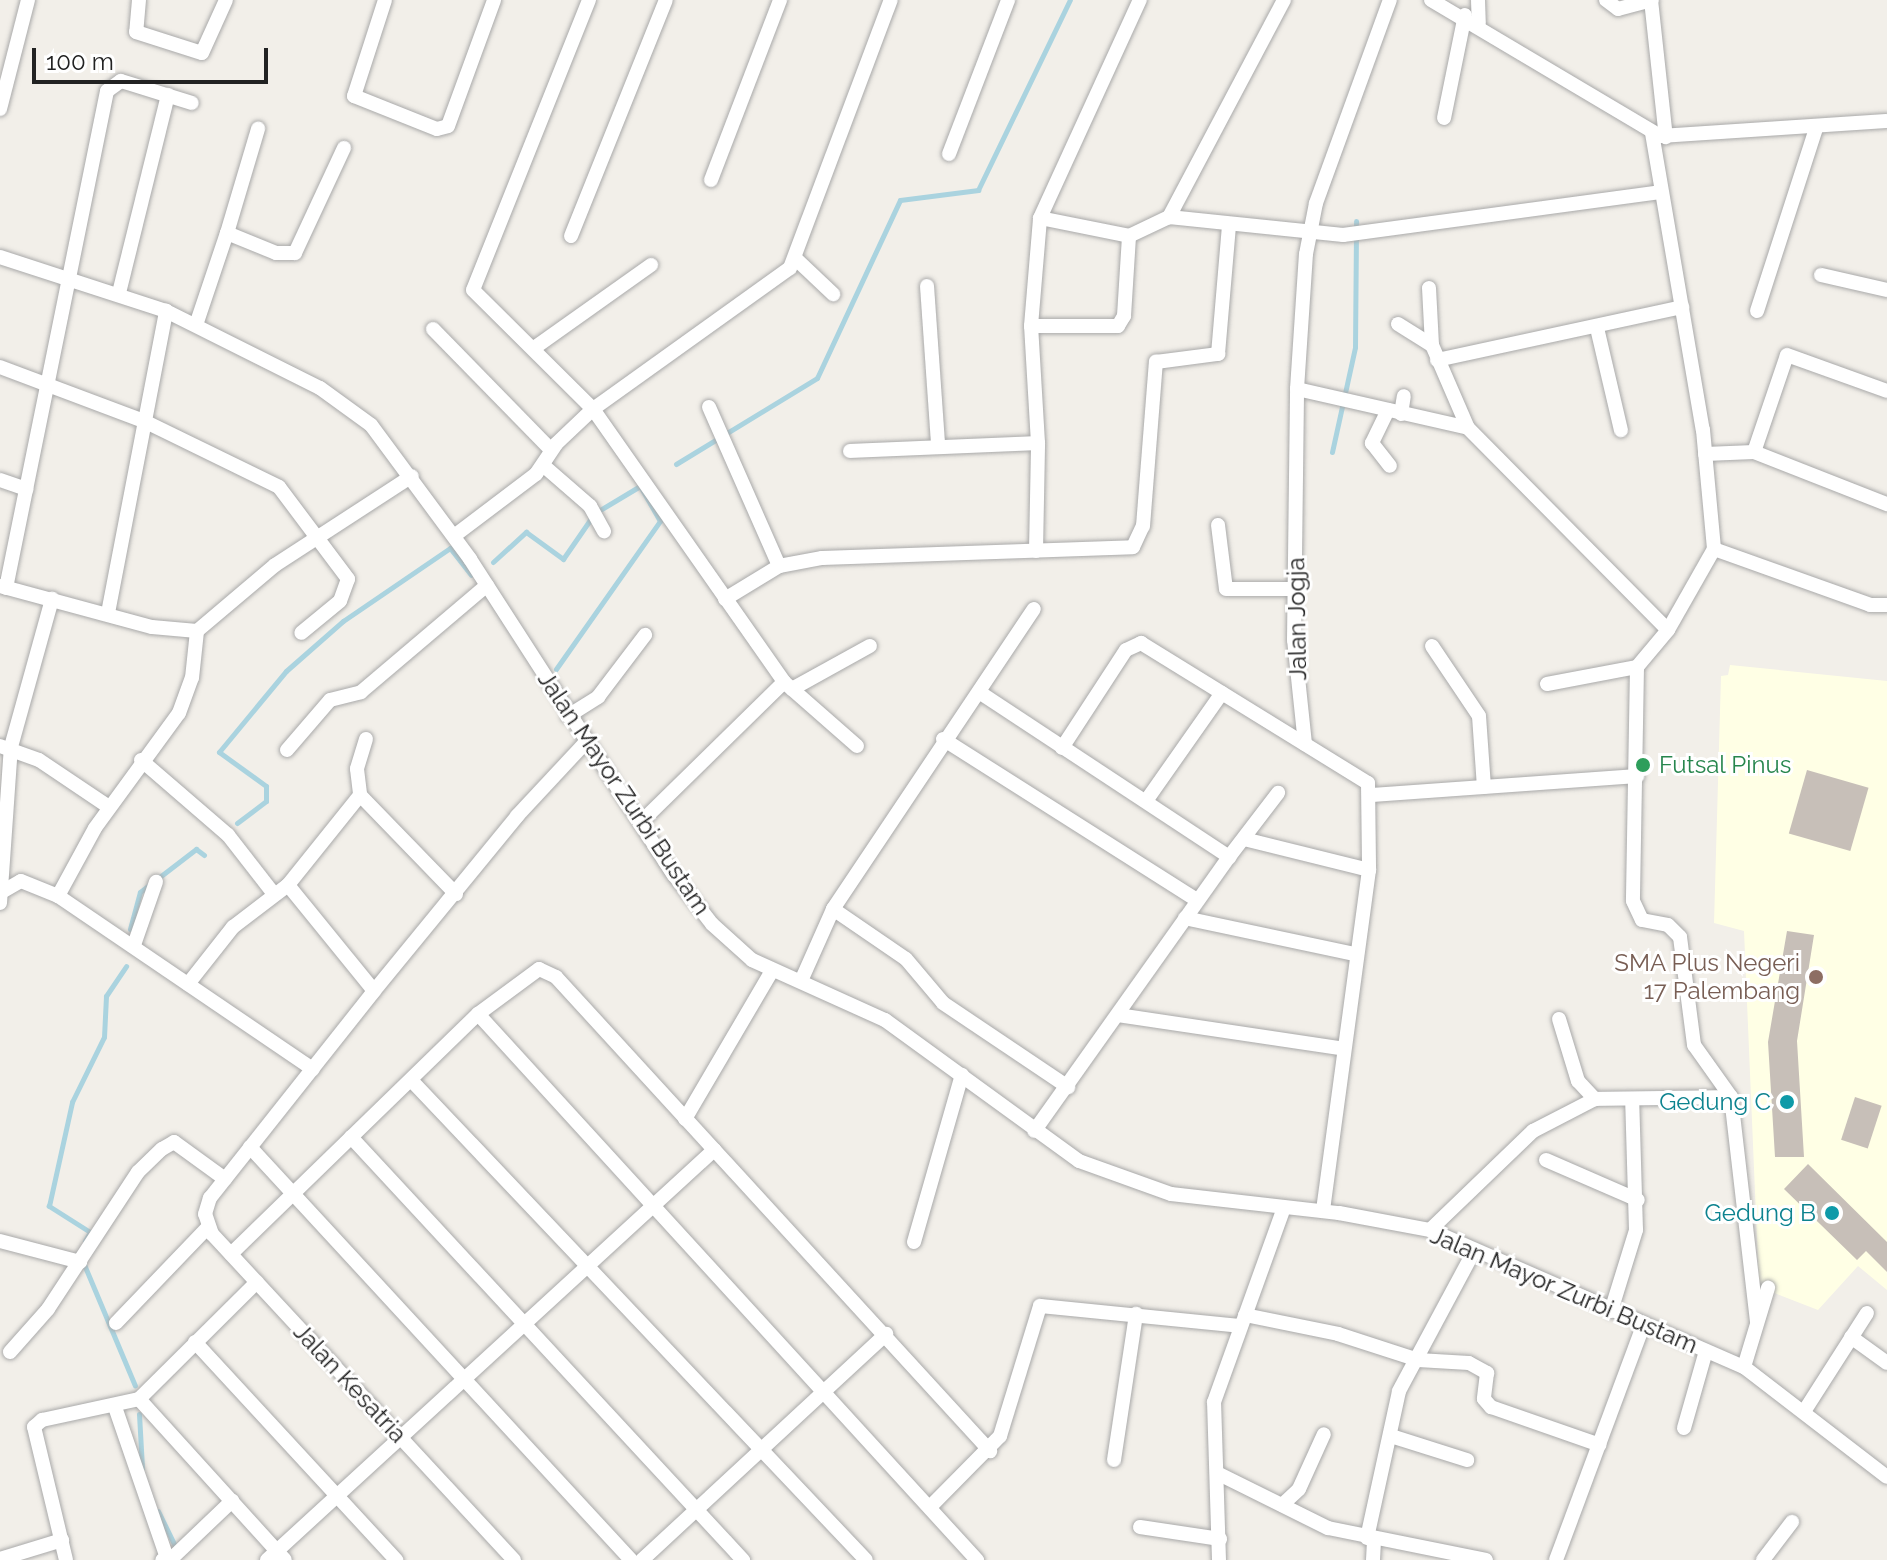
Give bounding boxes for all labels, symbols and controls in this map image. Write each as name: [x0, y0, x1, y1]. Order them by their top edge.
scale bar: [36, 32, 272, 82]
text: 100 m: [46, 47, 114, 76]
street label: Jalan Jogja: [1282, 557, 1312, 681]
street label: Jalan Mayor Zurbi Bustam: [532, 666, 716, 920]
place label: Futsal Pinus: [1659, 751, 1792, 779]
marker: Futsal Pinus: [1634, 756, 1652, 774]
place label: SMA Plus Negeri 17 Palembang: [1614, 949, 1800, 1005]
marker: SMA Plus Negeri 17 Palembang: [1807, 968, 1825, 986]
place label: Gedung C: [1659, 1088, 1771, 1116]
marker: Gedung C: [1778, 1093, 1796, 1111]
place label: Gedung B: [1705, 1199, 1816, 1227]
marker: Gedung B: [1823, 1204, 1841, 1222]
street label: Jalan Mayor Zurbi Bustam: [1426, 1221, 1702, 1359]
street label: Jalan Kesatria: [288, 1317, 412, 1449]

